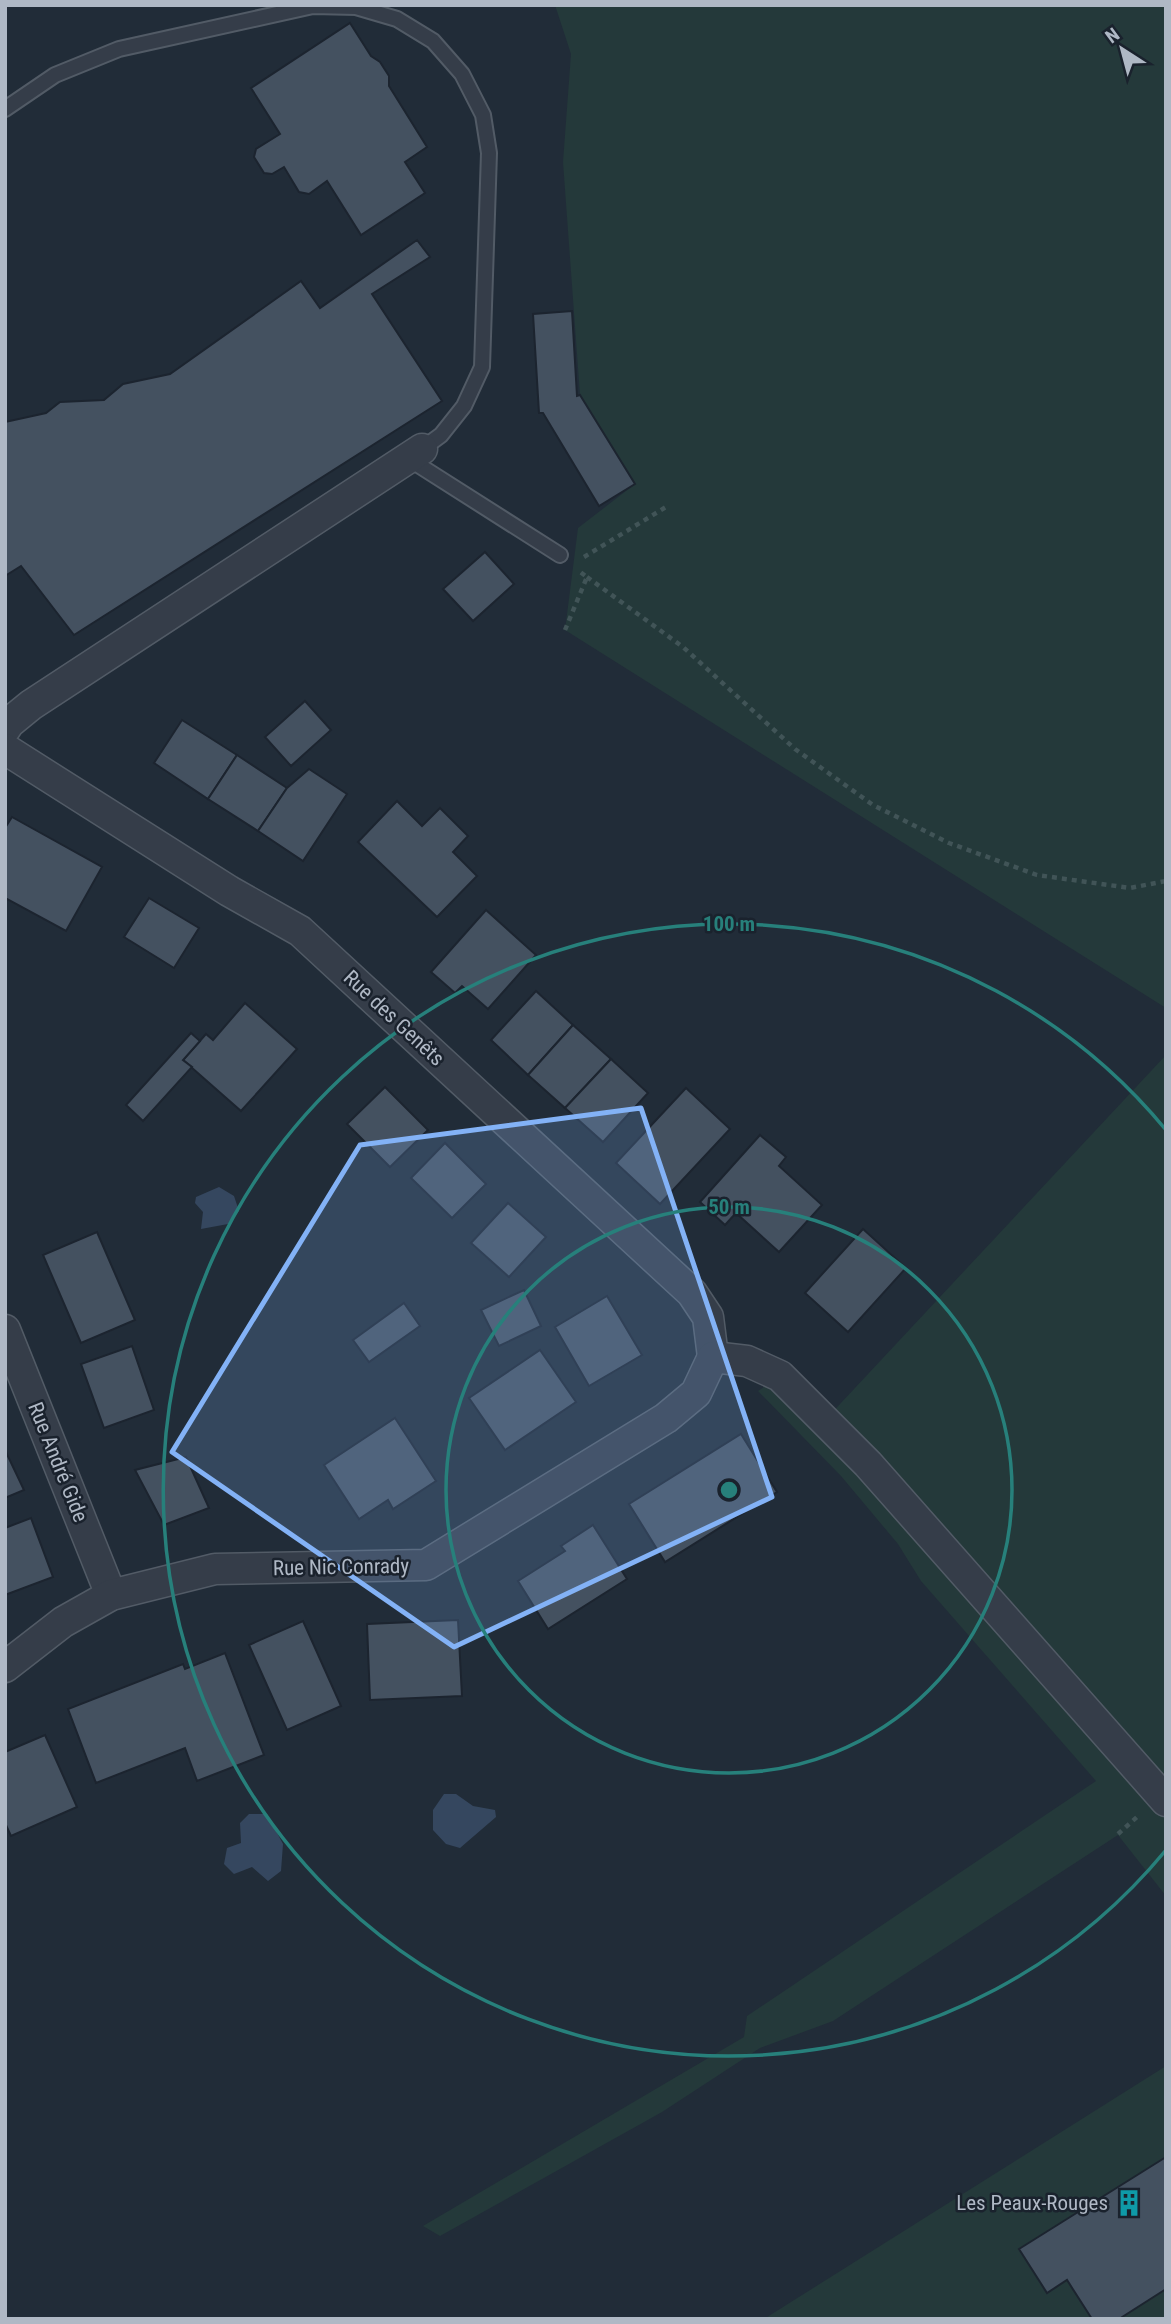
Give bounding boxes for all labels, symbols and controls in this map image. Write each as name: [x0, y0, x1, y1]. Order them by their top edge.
north arrow: [1087, 14, 1157, 84]
text: N: [1101, 23, 1124, 48]
text: 100 m: [703, 912, 755, 936]
street label: Rue des Genêts: [339, 965, 449, 1071]
text: 50 m: [708, 1195, 750, 1219]
street label: Rue André Gide: [23, 1399, 93, 1526]
centre of rings: [717, 1478, 741, 1502]
street label: Rue Nic Conrady: [273, 1554, 410, 1580]
building icon: Les Peaux-Rouges: [1114, 2188, 1144, 2218]
place label: Les Peaux-Rouges: [956, 2191, 1108, 2215]

